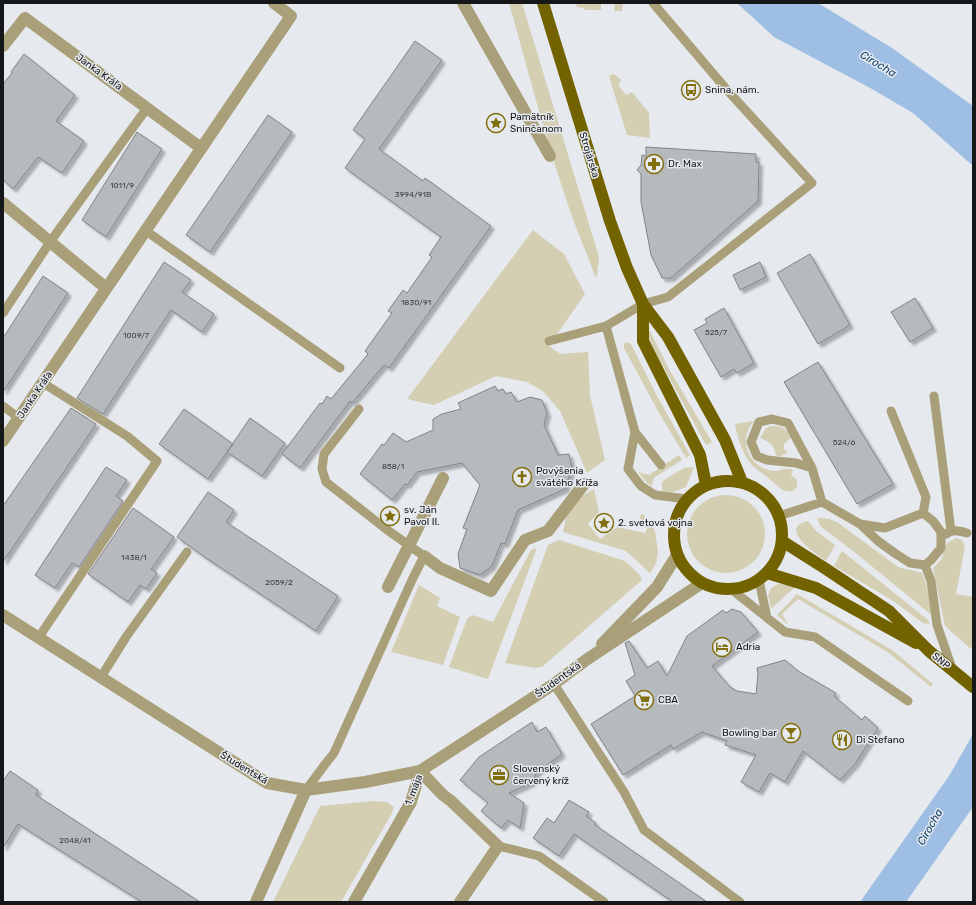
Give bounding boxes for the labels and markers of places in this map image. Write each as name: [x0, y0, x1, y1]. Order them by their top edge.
bus stop icon: Snina, nám.: [680, 79, 702, 101]
place label: Snina, nám.: [705, 84, 759, 96]
place label: Pamätník Sninčanom: [510, 111, 563, 135]
place icon: Pamätník Sninčanom: [485, 112, 507, 134]
pharmacy icon: Dr. Max: [643, 153, 665, 175]
place label: Dr. Max: [668, 158, 703, 170]
place label: Povýšenia svätého Kríža: [536, 465, 598, 489]
church icon: Povýšenia svätého Kríža: [511, 466, 533, 488]
place label: sv. Ján Pavol II.: [404, 504, 440, 528]
place icon: sv. Ján Pavol II.: [379, 505, 401, 527]
place icon: 2. svetová vojna: [593, 512, 615, 534]
place label: 2. svetová vojna: [618, 517, 692, 529]
hotel icon: Adria: [711, 636, 733, 658]
place label: Adria: [736, 641, 760, 653]
supermarket icon: CBA: [633, 689, 655, 711]
place label: CBA: [658, 694, 678, 706]
bar icon: Bowling bar: [780, 722, 802, 744]
place label: Bowling bar: [722, 727, 777, 739]
restaurant icon: Di Stefano: [831, 729, 853, 751]
place label: Di Stefano: [856, 734, 905, 746]
place label: Slovenský červený kríž: [513, 763, 569, 787]
office icon: Slovenský červený kríž: [488, 764, 510, 786]

